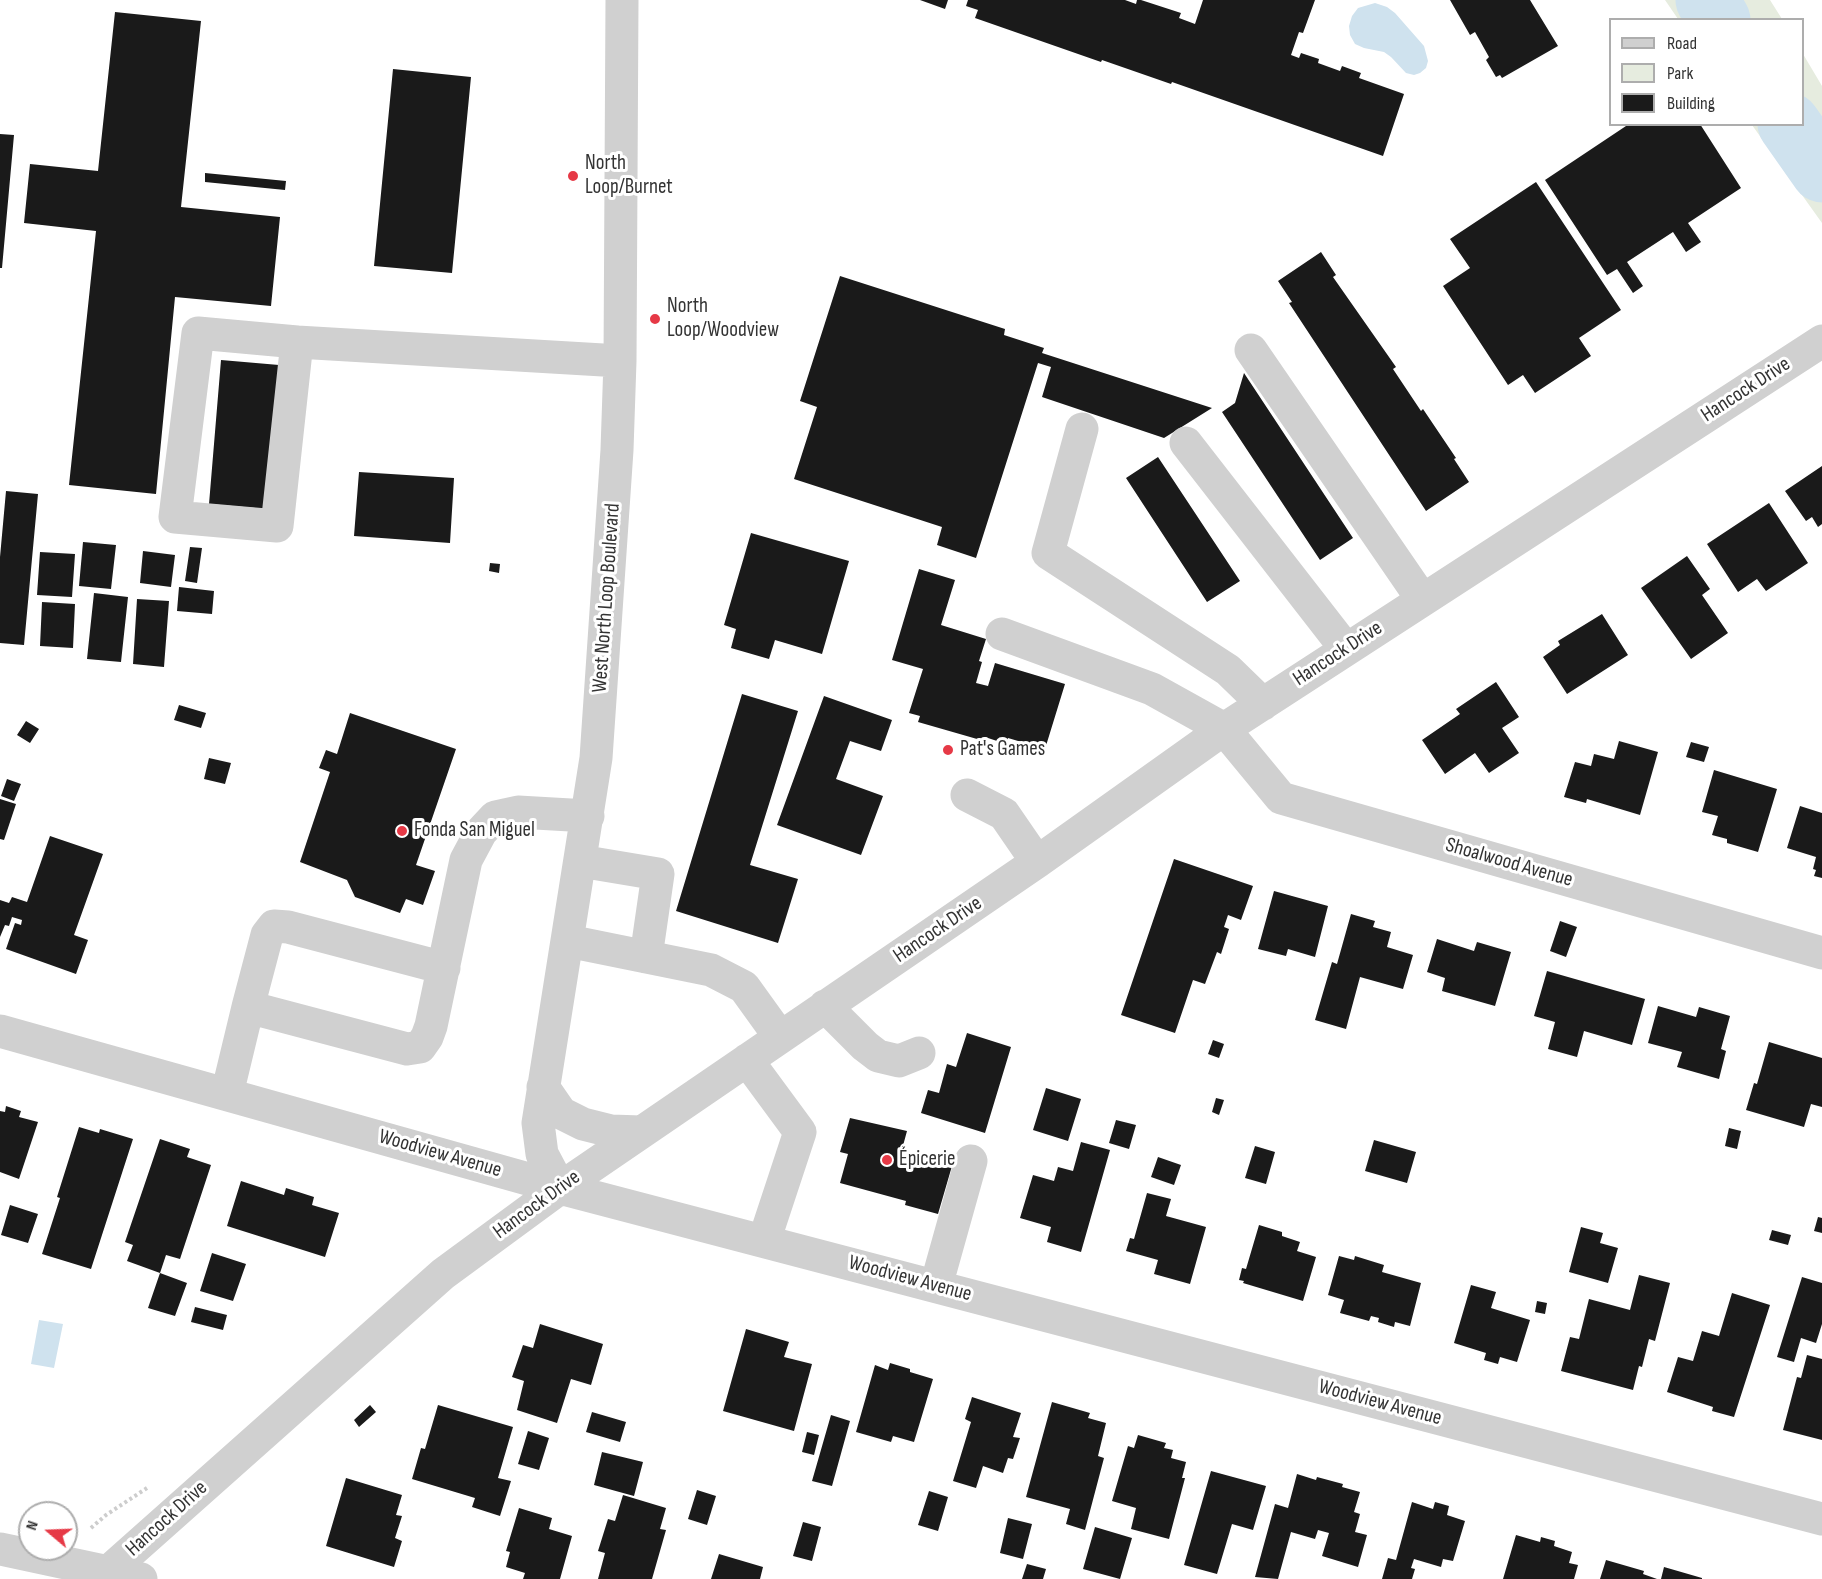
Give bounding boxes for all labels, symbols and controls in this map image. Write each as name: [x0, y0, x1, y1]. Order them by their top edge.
legend: [1609, 18, 1804, 126]
text: Road: [1667, 33, 1697, 54]
text: Park: [1667, 63, 1693, 84]
text: Building: [1667, 93, 1715, 114]
place label: North Loop/Burnet: [585, 151, 673, 201]
marker: North Loop/Burnet: [566, 169, 580, 183]
place label: North Loop/Woodview: [667, 294, 779, 344]
marker: North Loop/Woodview: [648, 312, 662, 326]
street label: Hancock Drive: [1697, 352, 1795, 428]
street label: West North Loop Boulevard: [588, 502, 626, 694]
street label: Hancock Drive: [1289, 616, 1387, 692]
place label: Pat's Games: [960, 737, 1045, 763]
marker: Pat's Games: [941, 743, 955, 757]
place label: Fonda San Miguel: [414, 818, 535, 844]
marker: Fonda San Miguel: [395, 824, 409, 838]
street label: Shoalwood Avenue: [1442, 833, 1576, 893]
street label: Hancock Drive: [889, 891, 987, 969]
street label: Woodview Avenue: [376, 1124, 504, 1184]
place label: Épicerie: [899, 1147, 955, 1173]
marker: Épicerie: [880, 1153, 894, 1167]
street label: Hancock Drive: [489, 1165, 585, 1245]
street label: Woodview Avenue: [846, 1250, 974, 1308]
street label: Woodview Avenue: [1316, 1374, 1444, 1432]
street label: Hancock Drive: [121, 1476, 213, 1562]
north arrow: [18, 1501, 78, 1561]
text: N: [22, 1519, 43, 1533]

